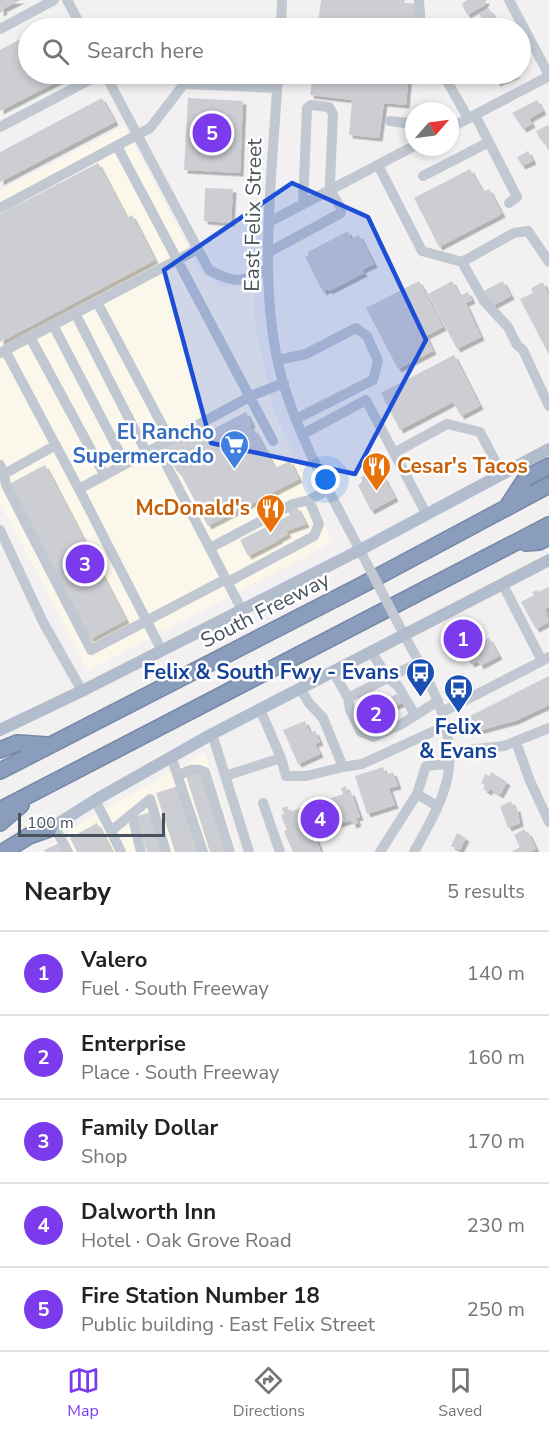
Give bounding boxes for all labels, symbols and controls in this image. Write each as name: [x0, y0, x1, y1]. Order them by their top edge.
search box: [18, 18, 531, 84]
icon: search: [39, 35, 72, 68]
text: Search here: [87, 36, 204, 66]
north arrow: [405, 102, 459, 156]
pin: 5: [192, 110, 232, 156]
street label: East Felix Street: [238, 138, 268, 292]
place label: El Rancho Supermercado: [72, 418, 214, 470]
supermarket icon: El Rancho Supermercado: [219, 428, 251, 470]
restaurant icon: Cesar's Tacos: [360, 450, 392, 492]
place label: Cesar's Tacos: [397, 452, 528, 480]
your location: [311, 465, 340, 494]
restaurant icon: McDonald's: [255, 492, 287, 534]
place label: McDonald's: [135, 494, 250, 522]
pin: 3: [66, 542, 104, 586]
street label: South Freeway: [196, 565, 334, 655]
pin: 1: [444, 616, 482, 662]
bus stop icon: Felix & South Fwy - Evans: [404, 656, 436, 698]
place label: Felix & South Fwy - Evans: [143, 658, 399, 686]
bus stop icon: Felix & Evans: [442, 672, 474, 714]
pin: 2: [356, 692, 395, 736]
place label: Felix & Evans: [419, 713, 497, 765]
pin: 4: [300, 796, 340, 842]
scale bar: [18, 810, 165, 838]
text: 100 m: [27, 812, 74, 834]
text: Nearby: [24, 874, 111, 909]
text: 5 results: [447, 878, 525, 905]
text: Valero: [81, 945, 147, 975]
text: 1: [38, 960, 50, 987]
text: 140 m: [467, 960, 525, 987]
text: Fuel · South Freeway: [81, 975, 269, 1002]
text: Enterprise: [81, 1029, 186, 1059]
text: 2: [38, 1044, 50, 1071]
text: 160 m: [467, 1044, 525, 1071]
text: Place · South Freeway: [81, 1059, 279, 1086]
text: Family Dollar: [81, 1113, 218, 1143]
text: 3: [38, 1128, 50, 1155]
text: 170 m: [467, 1128, 525, 1155]
text: Shop: [81, 1143, 127, 1170]
text: Dalworth Inn: [81, 1197, 216, 1227]
text: 4: [38, 1212, 50, 1239]
text: 230 m: [467, 1212, 525, 1239]
text: Hotel · Oak Grove Road: [81, 1227, 292, 1254]
text: Fire Station Number 18: [81, 1281, 320, 1311]
text: 5: [38, 1296, 50, 1323]
text: 250 m: [467, 1296, 525, 1323]
text: Public building · East Felix Street: [81, 1311, 375, 1338]
tab: Map: [67, 1364, 100, 1422]
tab: Directions: [233, 1364, 305, 1422]
tab: Saved: [438, 1364, 482, 1422]

